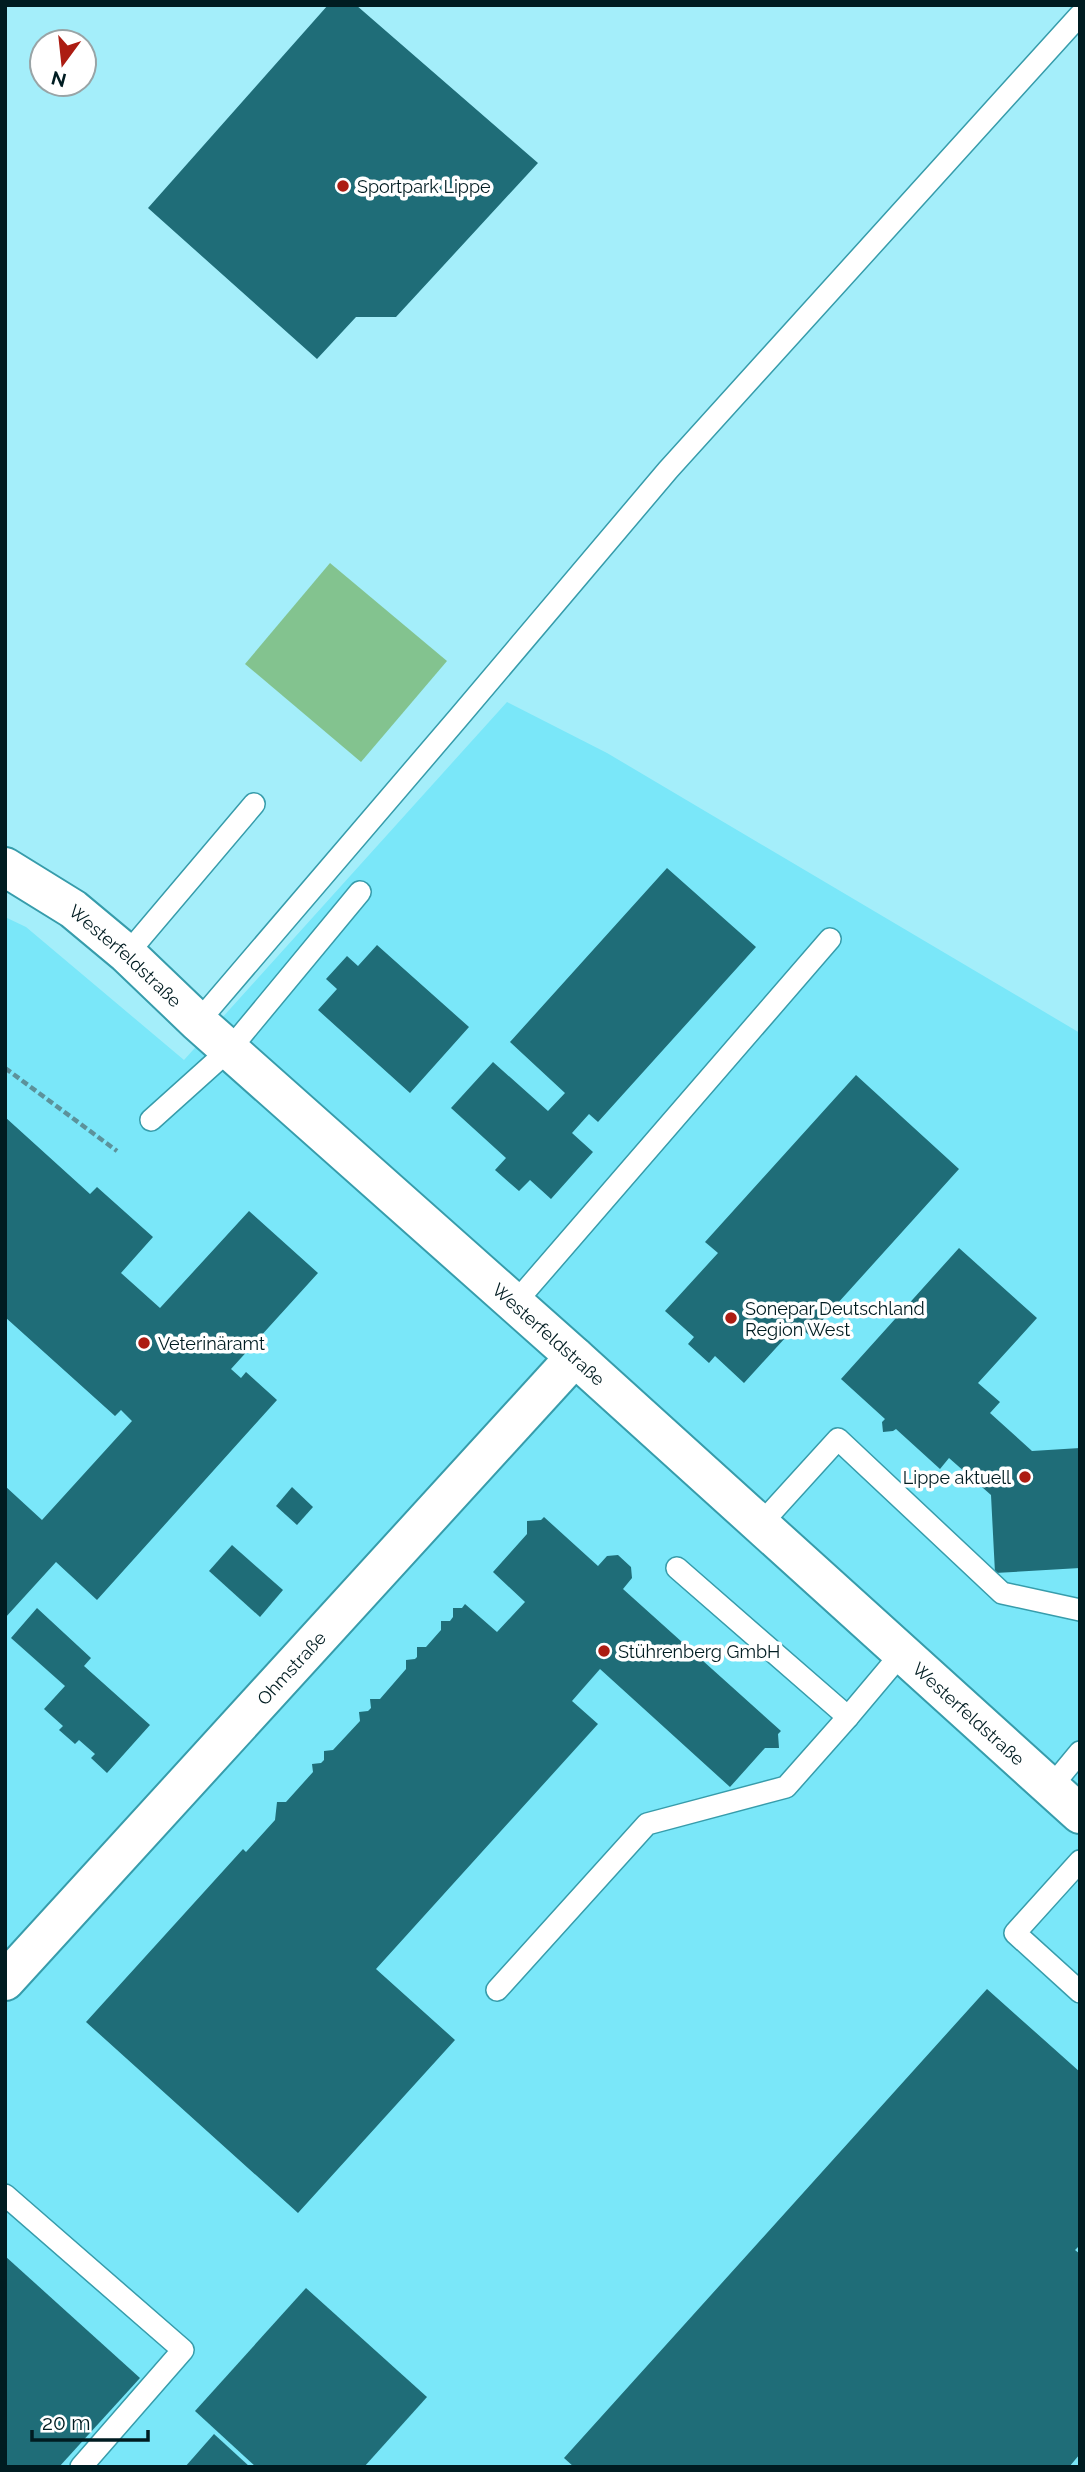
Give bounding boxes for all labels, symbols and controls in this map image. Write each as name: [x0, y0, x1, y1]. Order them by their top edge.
north arrow: [28, 28, 98, 98]
text: N: [49, 67, 68, 92]
place label: Sportpark Lippe: [357, 176, 491, 197]
marker: Sportpark Lippe: [335, 178, 351, 194]
street label: Westerfeldstraße: [65, 900, 186, 1011]
street label: Westerfeldstraße: [488, 1278, 610, 1390]
place label: Sonepar Deutschland Region West: [745, 1298, 925, 1340]
marker: Sonepar Deutschland Region West: [723, 1310, 739, 1326]
place label: Veterinäramt: [158, 1333, 265, 1354]
marker: Veterinäramt: [136, 1335, 152, 1351]
place label: Lippe aktuell: [903, 1467, 1011, 1488]
marker: Lippe aktuell: [1017, 1469, 1033, 1485]
street label: Ohmstraße: [252, 1627, 330, 1709]
place label: Stührenberg GmbH: [618, 1641, 780, 1662]
marker: Stührenberg GmbH: [596, 1643, 612, 1659]
street label: Westerfeldstraße: [909, 1658, 1029, 1770]
scale bar: [32, 2398, 147, 2442]
text: 20 m: [42, 2410, 90, 2435]

